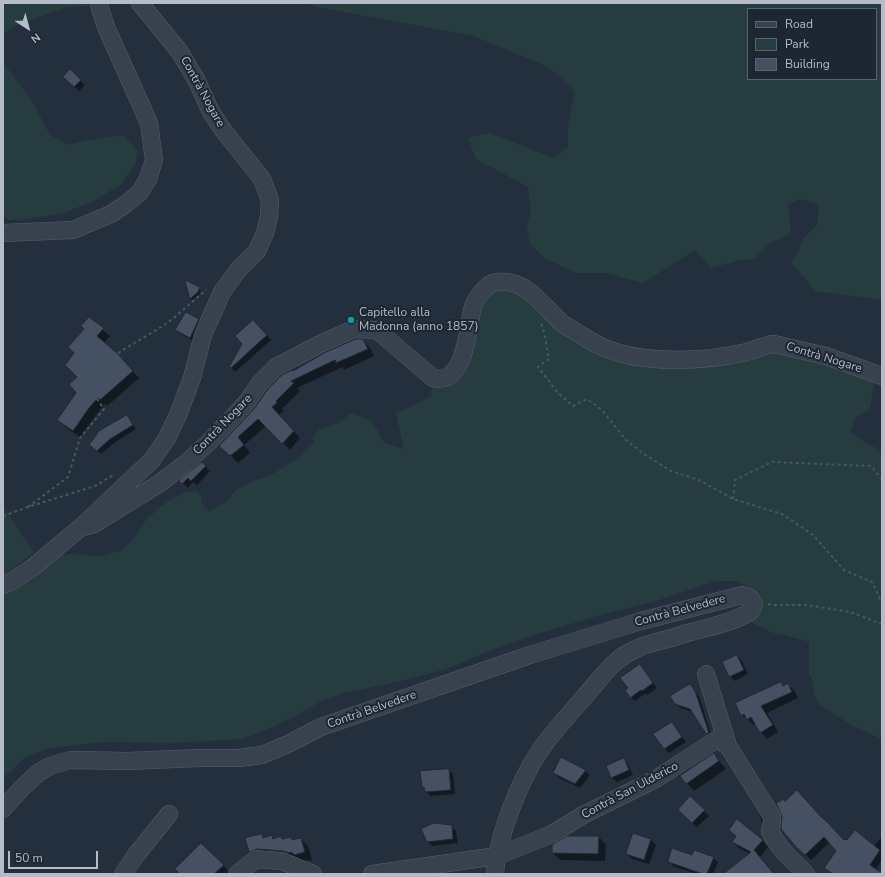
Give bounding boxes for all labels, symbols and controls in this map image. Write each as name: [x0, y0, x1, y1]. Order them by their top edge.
north arrow: [8, 8, 48, 48]
legend: [747, 8, 877, 80]
text: Road: [785, 16, 813, 32]
text: N: [28, 30, 43, 47]
text: Park: [785, 36, 809, 52]
street label: Contrà Nogare: [177, 54, 227, 130]
text: Building: [785, 56, 830, 72]
place label: Capitello alla Madonna (anno 1857): [359, 306, 479, 334]
marker: Capitello alla Madonna (anno 1857): [346, 315, 356, 325]
street label: Contrà Nogare: [784, 340, 864, 376]
street label: Contrà Nogare: [191, 392, 255, 458]
street label: Contrà Belvedere: [633, 592, 727, 630]
street label: Contrà Belvedere: [326, 688, 418, 732]
street label: Contrà San Ulderico: [579, 759, 681, 823]
scale bar: [10, 843, 100, 869]
text: 50 m: [15, 850, 43, 866]

